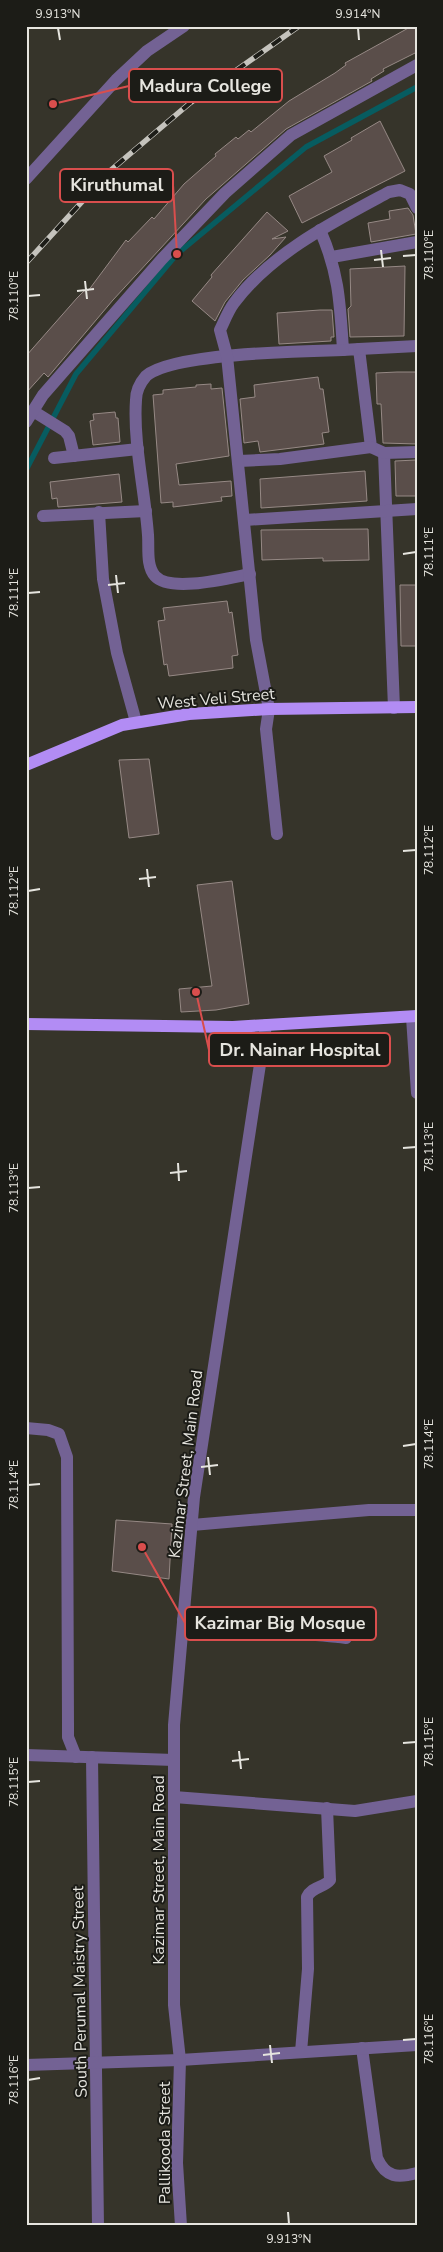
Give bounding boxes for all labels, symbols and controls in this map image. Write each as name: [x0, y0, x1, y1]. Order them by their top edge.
text: 9.913°N: [36, 6, 80, 22]
text: 9.914°N: [336, 6, 380, 22]
callout: Madura College: [129, 69, 282, 102]
text: Madura College: [139, 74, 271, 98]
callout: Kiruthumal: [60, 169, 173, 202]
text: Kiruthumal: [70, 173, 164, 197]
text: 78.110°E: [421, 230, 437, 280]
text: 78.110°E: [6, 271, 22, 321]
text: 78.111°E: [421, 527, 437, 577]
text: 78.111°E: [6, 568, 22, 618]
street label: West Veli Street: [157, 683, 276, 715]
text: 78.112°E: [421, 825, 437, 875]
text: 78.112°E: [6, 866, 22, 916]
callout: Dr. Nainar Hospital: [209, 1033, 390, 1066]
text: Dr. Nainar Hospital: [220, 1038, 381, 1062]
text: 78.113°E: [421, 1122, 437, 1172]
text: 78.113°E: [6, 1163, 22, 1213]
street label: Kazimar Street, Main Road: [164, 1369, 208, 1560]
text: 78.114°E: [421, 1419, 437, 1469]
text: 78.114°E: [6, 1460, 22, 1510]
callout: Kazimar Big Mosque: [185, 1607, 376, 1640]
text: Kazimar Big Mosque: [195, 1611, 366, 1635]
text: 78.115°E: [421, 1717, 437, 1767]
text: 78.115°E: [6, 1757, 22, 1807]
street label: Kazimar Street, Main Road: [148, 1775, 170, 1965]
street label: South Perumal Maistry Street: [67, 1886, 93, 2098]
text: 78.116°E: [421, 2014, 437, 2064]
text: 78.116°E: [6, 2055, 22, 2105]
street label: Pallikooda Street: [154, 2081, 176, 2204]
text: 9.913°N: [267, 2231, 311, 2247]

